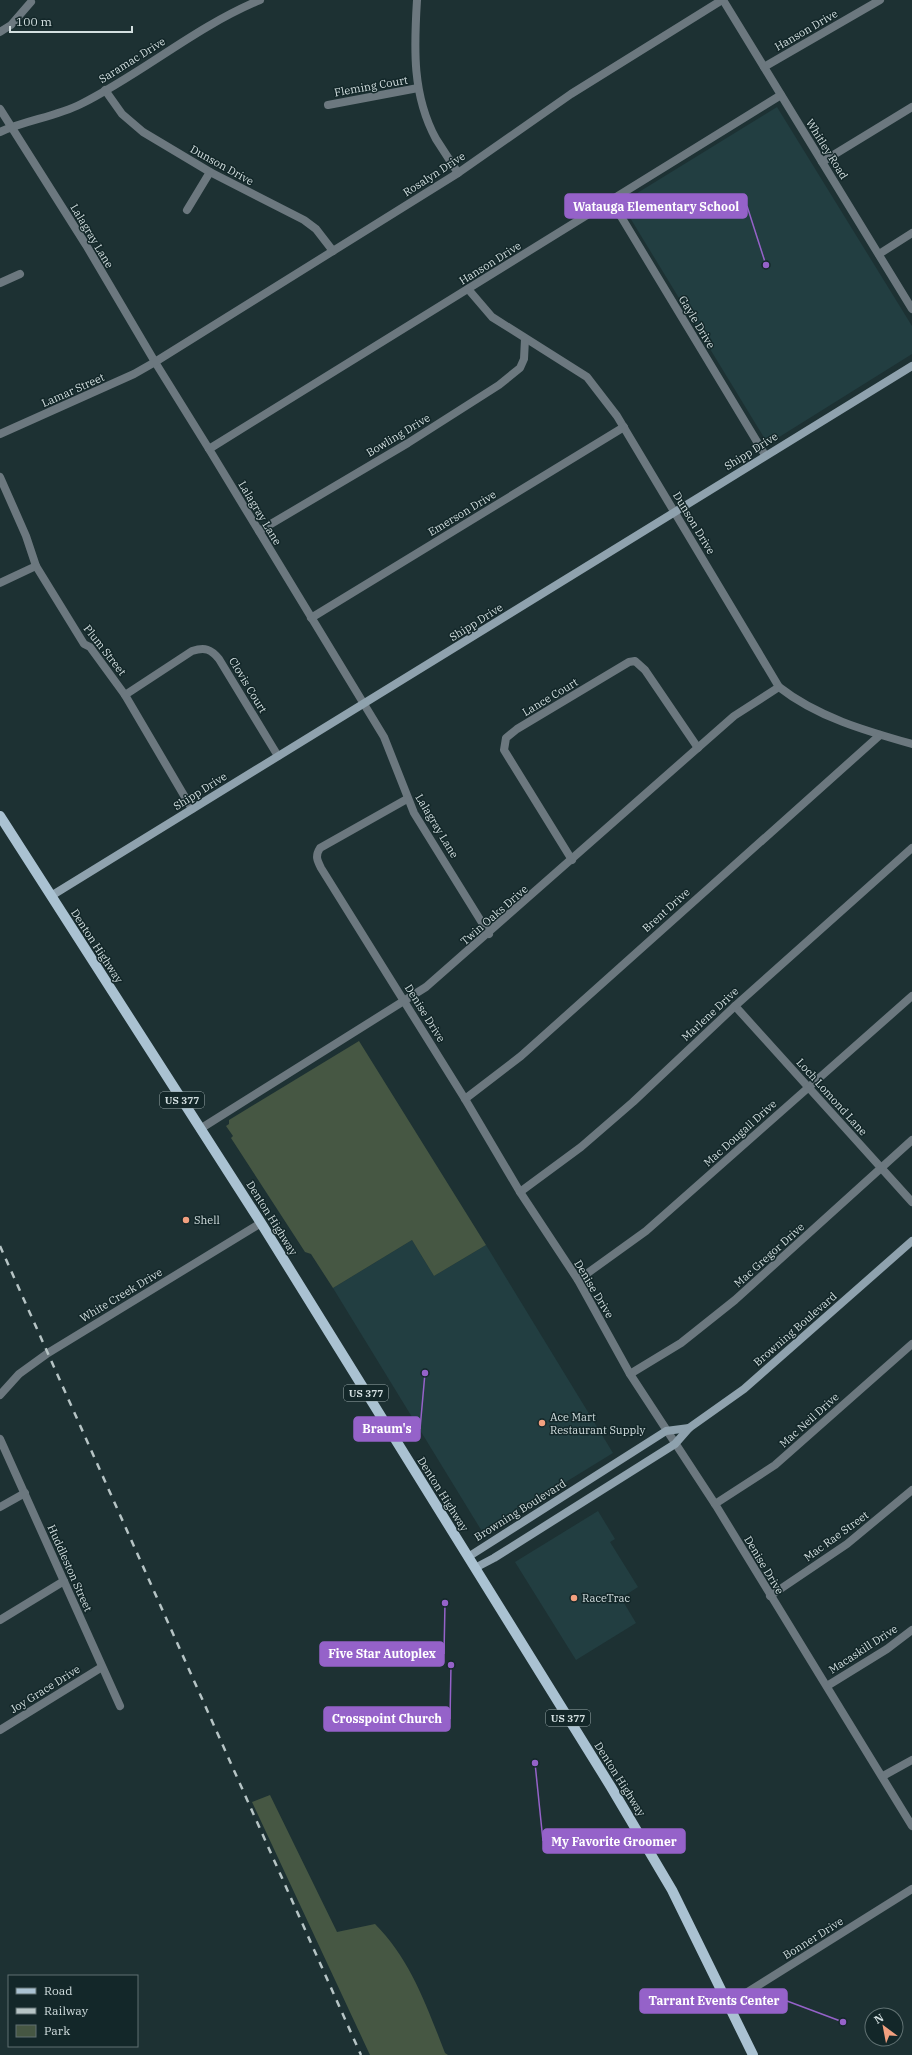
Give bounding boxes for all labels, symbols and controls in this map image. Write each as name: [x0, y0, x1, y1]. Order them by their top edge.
street label: Hanson Drive: [772, 6, 840, 54]
scale bar: [10, 8, 132, 34]
text: 100 m: [16, 14, 52, 29]
street label: Saramac Drive: [96, 34, 168, 86]
street label: Fleming Court: [333, 73, 409, 99]
street label: Whitley Road: [803, 116, 851, 182]
street label: Dunson Drive: [188, 142, 256, 188]
street label: Rosalyn Drive: [400, 149, 468, 199]
callout: Watauga Elementary School: [565, 194, 747, 218]
text: Watauga Elementary School: [573, 199, 739, 214]
street label: Lalagray Lane: [67, 201, 117, 271]
street label: Hanson Drive: [456, 238, 524, 288]
street label: Gayle Drive: [676, 293, 718, 351]
street label: Lamar Street: [39, 370, 107, 410]
street label: Bowling Drive: [363, 410, 433, 460]
street label: Shipp Drive: [722, 429, 780, 473]
street label: Lalagray Lane: [235, 478, 285, 548]
street label: Emerson Drive: [425, 487, 499, 539]
street label: Dunson Drive: [670, 489, 718, 557]
street label: Shipp Drive: [447, 600, 505, 644]
street label: Plum Street: [81, 622, 129, 678]
street label: Clovis Court: [226, 655, 270, 716]
street label: Lance Court: [520, 675, 580, 719]
street label: Shipp Drive: [171, 769, 229, 813]
street label: Lalagray Lane: [412, 791, 462, 861]
street label: Twin Oaks Drive: [457, 882, 531, 948]
street label: Brent Drive: [639, 885, 693, 935]
street label: Denton Highway: [68, 906, 126, 986]
street label: Denise Drive: [402, 981, 448, 1045]
street label: Marlene Drive: [679, 984, 742, 1044]
street label: Loch Lomond Lane: [794, 1055, 870, 1139]
road number: US 377: [160, 1092, 204, 1108]
street label: Mac Dougall Drive: [701, 1096, 779, 1169]
street label: Denton Highway: [243, 1178, 301, 1258]
place label: Shell: [194, 1213, 220, 1227]
marker: Shell: [181, 1215, 191, 1225]
street label: Mac Gregor Drive: [731, 1220, 807, 1290]
street label: Denise Drive: [571, 1257, 617, 1321]
street label: White Creek Drive: [77, 1265, 165, 1325]
street label: Browning Boulevard: [750, 1289, 840, 1369]
road number: US 377: [344, 1385, 388, 1401]
street label: Mac Neil Drive: [776, 1390, 842, 1450]
place label: Ace Mart Restaurant Supply: [550, 1410, 645, 1437]
callout: Braum's: [354, 1417, 420, 1441]
marker: Ace Mart Restaurant Supply: [537, 1418, 547, 1428]
text: Braum's: [362, 1421, 412, 1436]
street label: Denton Highway: [414, 1454, 472, 1534]
street label: Browning Boulevard: [471, 1476, 569, 1544]
street label: Mac Rae Street: [801, 1508, 871, 1564]
street label: Huddleston Street: [45, 1522, 96, 1614]
street label: Denise Drive: [741, 1533, 787, 1597]
place label: RaceTrac: [582, 1591, 630, 1605]
marker: RaceTrac: [569, 1593, 579, 1603]
street label: Macaskill Drive: [826, 1621, 900, 1676]
callout: Five Star Autoplex: [320, 1642, 444, 1666]
text: Five Star Autoplex: [328, 1646, 436, 1661]
street label: Joy Grace Drive: [7, 1662, 83, 1716]
callout: Crosspoint Church: [324, 1707, 450, 1731]
road number: US 377: [546, 1710, 590, 1726]
text: Crosspoint Church: [332, 1711, 442, 1726]
street label: Denton Highway: [591, 1739, 649, 1819]
callout: My Favorite Groomer: [543, 1829, 685, 1853]
text: My Favorite Groomer: [551, 1834, 677, 1849]
street label: Bonner Drive: [780, 1914, 846, 1962]
legend: [8, 1975, 138, 2047]
text: Road: [44, 1983, 73, 1998]
callout: Tarrant Events Center: [640, 1989, 787, 2013]
text: Tarrant Events Center: [648, 1993, 780, 2008]
text: Railway: [44, 2003, 89, 2018]
north arrow: [864, 2007, 904, 2047]
text: N: [871, 2010, 886, 2027]
text: Park: [44, 2023, 70, 2038]

